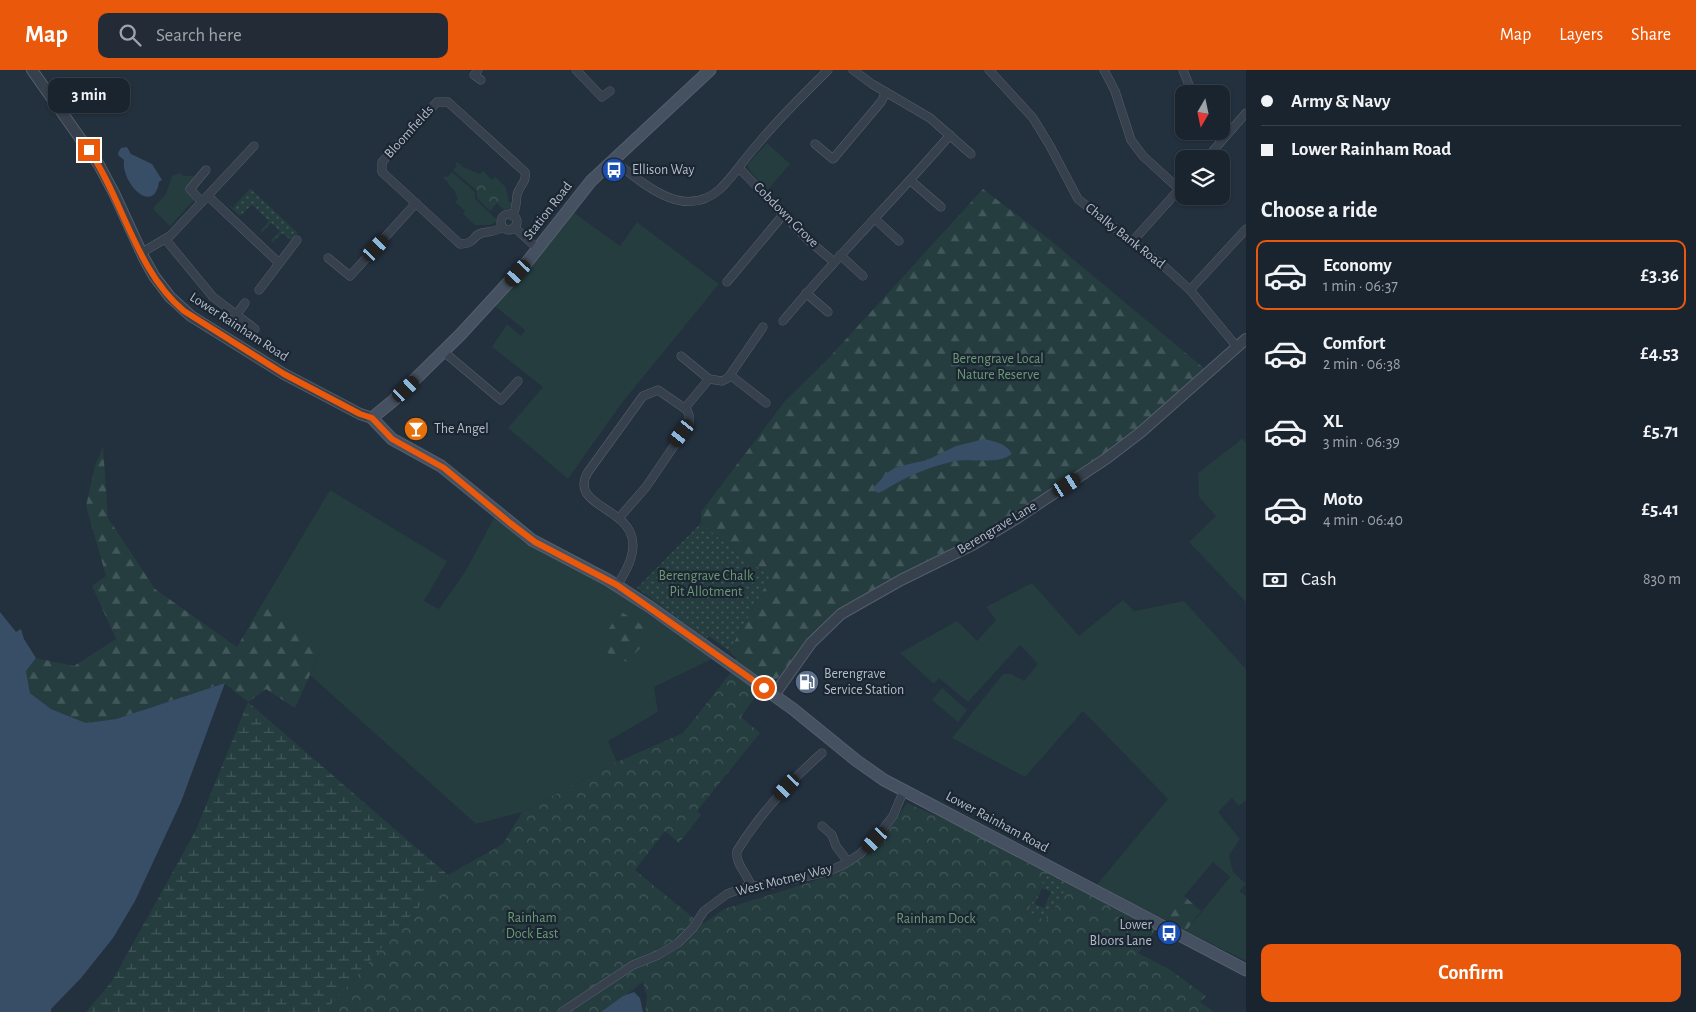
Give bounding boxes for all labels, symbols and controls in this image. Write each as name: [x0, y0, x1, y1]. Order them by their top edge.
search box: [98, 13, 448, 58]
icon: search: [116, 21, 144, 49]
text: Map: [25, 23, 68, 47]
text: Search here: [156, 26, 242, 45]
text: Map: [1500, 26, 1531, 44]
text: Layers: [1559, 26, 1603, 44]
text: Share: [1631, 26, 1671, 44]
callout: 3 min: [48, 78, 130, 112]
north arrow: [1175, 85, 1230, 140]
map controls: [1175, 85, 1230, 205]
text: 3 min: [72, 87, 106, 103]
text: Army & Navy: [1291, 92, 1391, 111]
street label: Bloomfields: [382, 103, 436, 161]
route end: [78, 139, 100, 161]
text: Lower Rainham Road: [1291, 140, 1451, 159]
button: layers: [1175, 150, 1230, 205]
bus stop icon: Ellison Way: [601, 157, 627, 183]
place label: Ellison Way: [632, 163, 695, 177]
street label: Station Road: [521, 179, 575, 243]
street label: Cobdown Grove: [751, 180, 821, 250]
text: Choose a ride: [1261, 199, 1377, 221]
street label: Chalky Bank Road: [1083, 201, 1167, 271]
car: [360, 232, 391, 264]
icon: car: [1263, 253, 1308, 298]
text: Economy: [1323, 256, 1392, 275]
car: [502, 257, 533, 289]
text: £3.36: [1641, 266, 1679, 285]
text: 1 min · 06:37: [1323, 278, 1398, 294]
street label: Lower Rainham Road: [187, 290, 291, 364]
icon: car: [1263, 331, 1308, 376]
text: Comfort: [1323, 334, 1385, 353]
text: £4.53: [1640, 344, 1679, 363]
park label: Berengrave Local Nature Reserve: [952, 352, 1044, 382]
text: 2 min · 06:38: [1323, 356, 1401, 372]
car: [389, 373, 422, 405]
icon: car: [1263, 409, 1308, 454]
text: XL: [1323, 412, 1343, 431]
bar icon: The Angel: [403, 416, 429, 442]
car: [666, 417, 697, 449]
place label: The Angel: [434, 422, 489, 436]
text: £5.71: [1643, 422, 1679, 441]
text: 3 min · 06:39: [1323, 434, 1400, 450]
car: [1050, 471, 1083, 499]
icon: car: [1263, 487, 1308, 532]
text: Moto: [1323, 490, 1363, 509]
street label: Berengrave Lane: [955, 499, 1039, 557]
text: £5.41: [1642, 500, 1679, 519]
text: 4 min · 06:40: [1323, 512, 1403, 528]
icon: cash: [1261, 566, 1289, 594]
park label: Berengrave Chalk Pit Allotment: [659, 569, 754, 599]
text: Cash: [1301, 570, 1337, 589]
text: 830 m: [1643, 571, 1681, 587]
place label: Berengrave Service Station: [824, 667, 904, 697]
fuel station icon: Berengrave Service Station: [794, 669, 820, 695]
route start: [753, 677, 775, 699]
car: [771, 771, 802, 803]
street label: Lower Rainham Road: [943, 789, 1051, 855]
car: [859, 824, 890, 856]
street label: West Motney Way: [735, 861, 833, 899]
park label: Rainham Dock East: [506, 911, 559, 941]
park label: Rainham Dock: [896, 912, 976, 926]
place label: Lower Bloors Lane: [1090, 918, 1152, 948]
bus stop icon: Lower Bloors Lane: [1156, 920, 1182, 946]
button: Confirm: [1261, 944, 1681, 1002]

